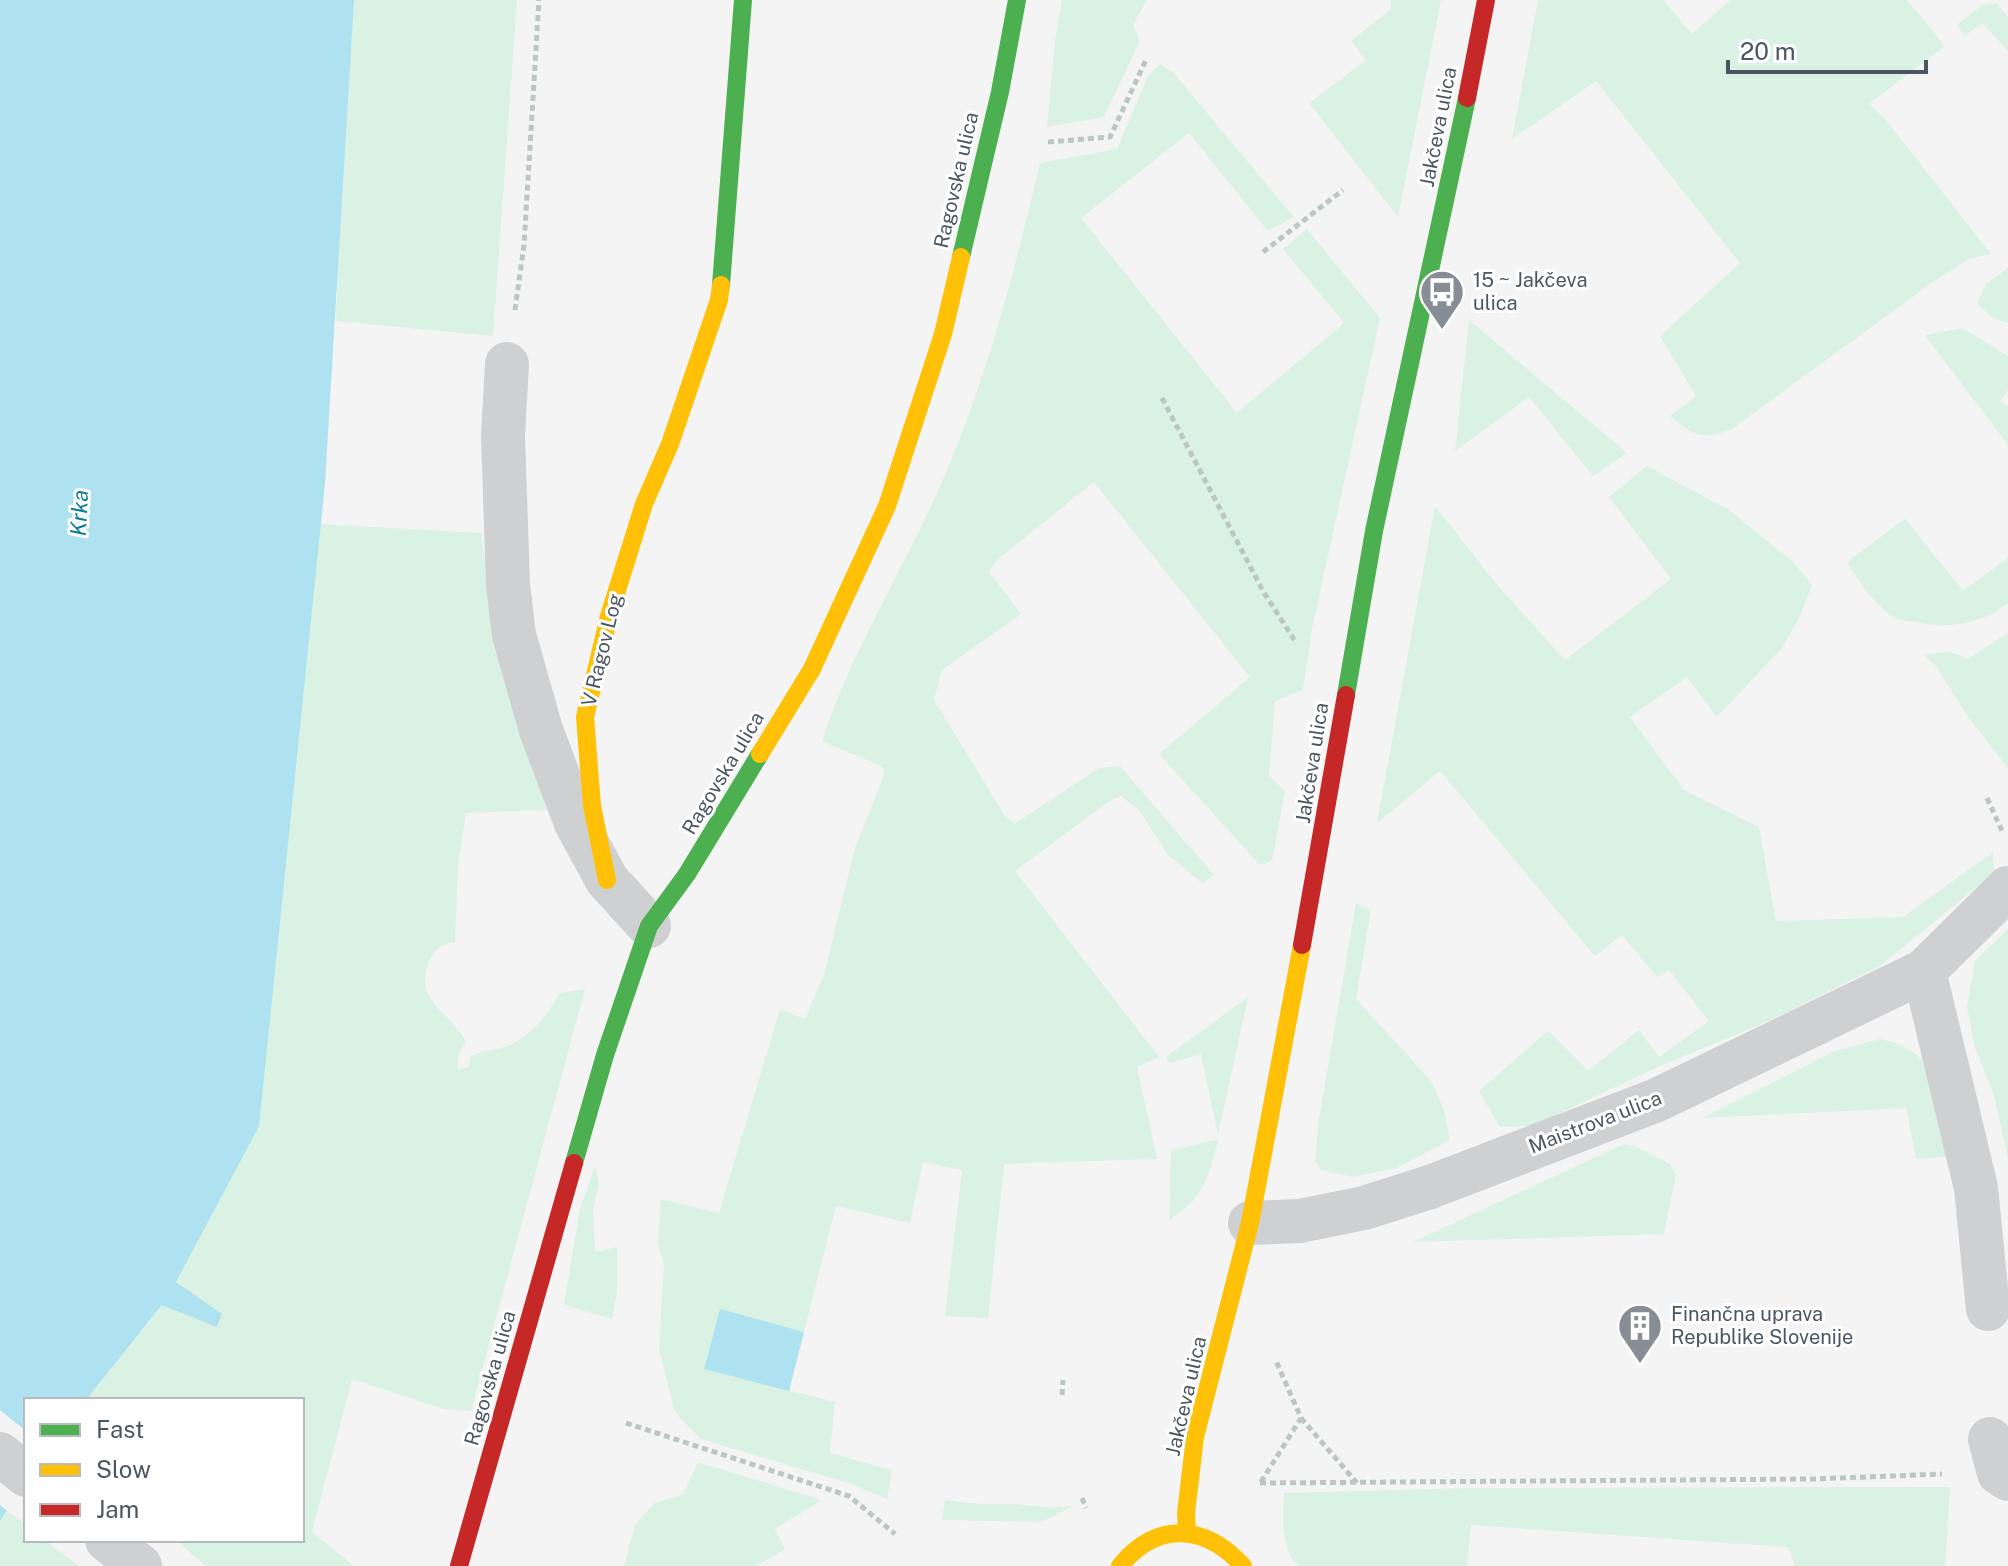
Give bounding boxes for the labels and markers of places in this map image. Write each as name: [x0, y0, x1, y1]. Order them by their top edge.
bus stop icon: 15 ~ Jakčeva ulica: [1418, 268, 1466, 331]
place label: 15 ~ Jakčeva ulica: [1473, 268, 1588, 315]
building icon: Finančna uprava Republike Slovenije: [1616, 1302, 1664, 1365]
place label: Finančna uprava Republike Slovenije: [1671, 1302, 1853, 1349]

